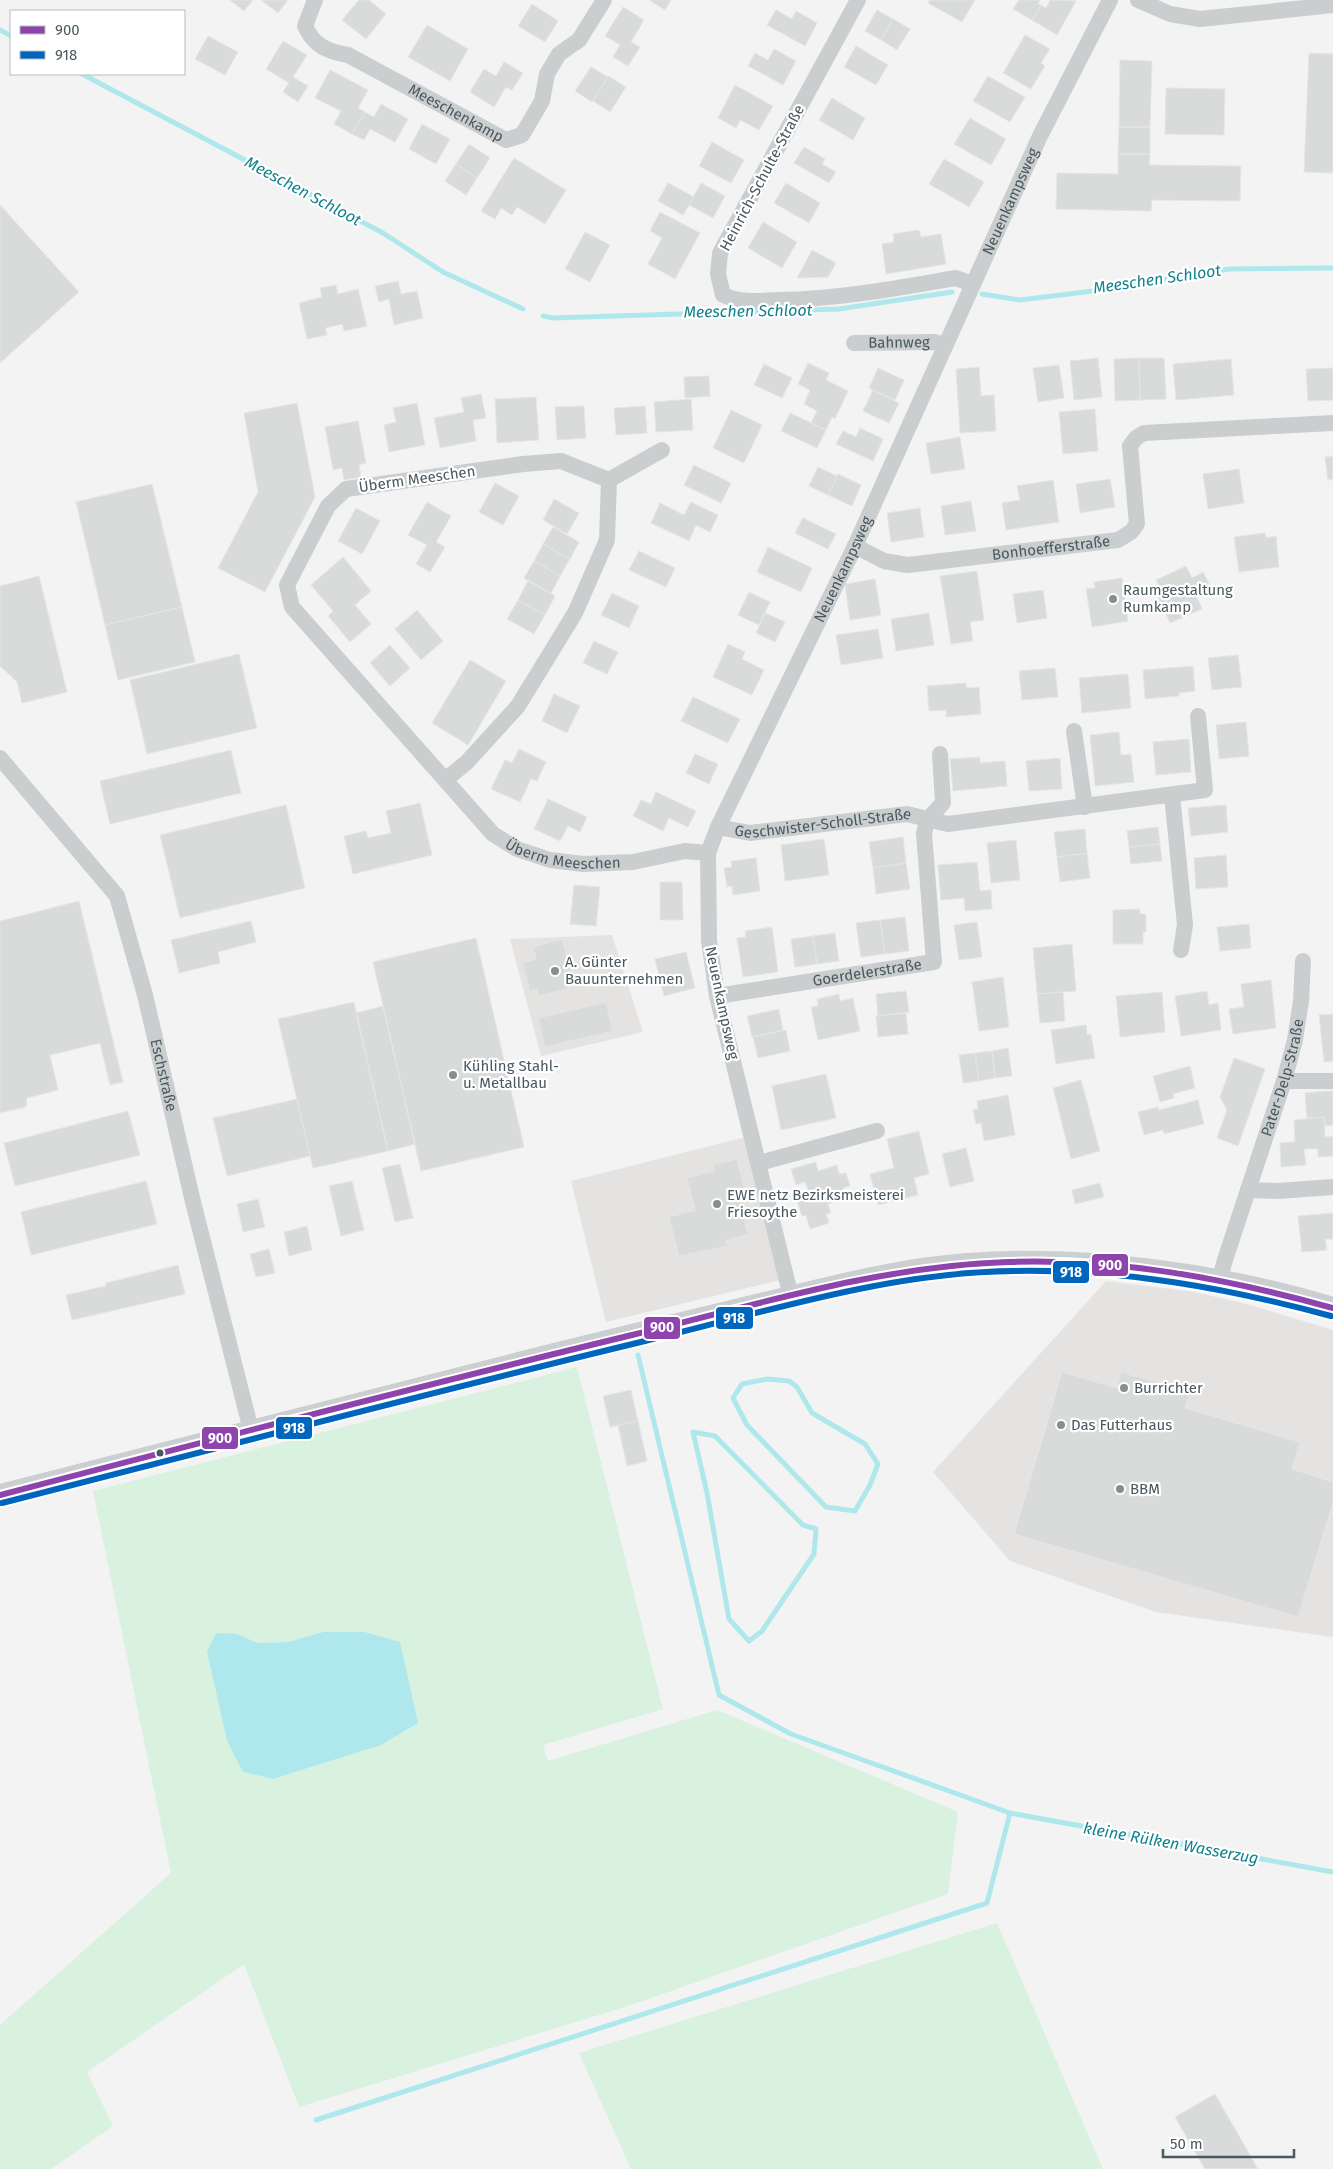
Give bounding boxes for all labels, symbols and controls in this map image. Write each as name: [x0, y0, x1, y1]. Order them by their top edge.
legend: [10, 10, 185, 75]
text: 900: [55, 21, 80, 39]
text: 918: [55, 46, 77, 64]
street label: Meeschenkamp: [405, 80, 507, 146]
street label: Heinrich-Schulte-Straße: [716, 102, 808, 254]
street label: Neuenkampsweg: [979, 145, 1042, 258]
water label: Meeschen Schloot: [242, 152, 365, 230]
water label: Meeschen Schloot: [1092, 261, 1222, 297]
water label: Meeschen Schloot: [683, 300, 813, 322]
street label: Bahnweg: [868, 333, 930, 352]
street label: Überm Meeschen: [358, 462, 476, 496]
street label: Neuenkampsweg: [810, 513, 876, 625]
street label: Bonhoefferstraße: [991, 532, 1111, 564]
place label: Raumgestaltung Rumkamp: [1123, 581, 1233, 616]
marker: Raumgestaltung Rumkamp: [1107, 593, 1119, 605]
street label: Geschwister-Scholl-Straße: [733, 804, 913, 842]
street label: Überm Meeschen: [502, 835, 621, 873]
street label: Neuenkampsweg: [701, 945, 743, 1061]
place label: A. Günter Bauunternehmen: [565, 953, 683, 988]
street label: Goerdelerstraße: [811, 955, 923, 990]
marker: A. Günter Bauunternehmen: [549, 965, 561, 977]
street label: Pater-Delp-Straße: [1257, 1018, 1307, 1139]
street label: Eschstraße: [146, 1037, 181, 1113]
place label: Kühling Stahl- u. Metallbau: [463, 1057, 559, 1092]
marker: Kühling Stahl- u. Metallbau: [447, 1069, 459, 1081]
place label: EWE netz Bezirksmeisterei Friesoythe: [727, 1186, 904, 1221]
marker: EWE netz Bezirksmeisterei Friesoythe: [711, 1198, 723, 1210]
line badge: 900: [1091, 1253, 1129, 1277]
text: 900: [1098, 1257, 1122, 1274]
line badge: 918: [1052, 1260, 1090, 1284]
text: 918: [1060, 1264, 1082, 1281]
line badge: 918: [715, 1306, 754, 1330]
text: 918: [723, 1310, 745, 1327]
line badge: 900: [643, 1316, 681, 1340]
text: 900: [650, 1319, 674, 1336]
place label: Burrichter: [1134, 1379, 1203, 1397]
marker: Burrichter: [1118, 1382, 1130, 1394]
line badge: 918: [275, 1416, 313, 1440]
place label: Das Futterhaus: [1071, 1416, 1172, 1434]
marker: Das Futterhaus: [1055, 1419, 1067, 1431]
text: 918: [283, 1420, 305, 1437]
line badge: 900: [201, 1426, 239, 1450]
text: 900: [208, 1430, 232, 1447]
unlabelled marker: [155, 1448, 165, 1458]
place label: BBM: [1130, 1480, 1160, 1498]
marker: BBM: [1114, 1483, 1126, 1495]
water label: kleine Rülken Wasserzug: [1082, 1818, 1260, 1868]
scale bar: [1163, 2126, 1294, 2158]
text: 50 m: [1170, 2135, 1203, 2153]

